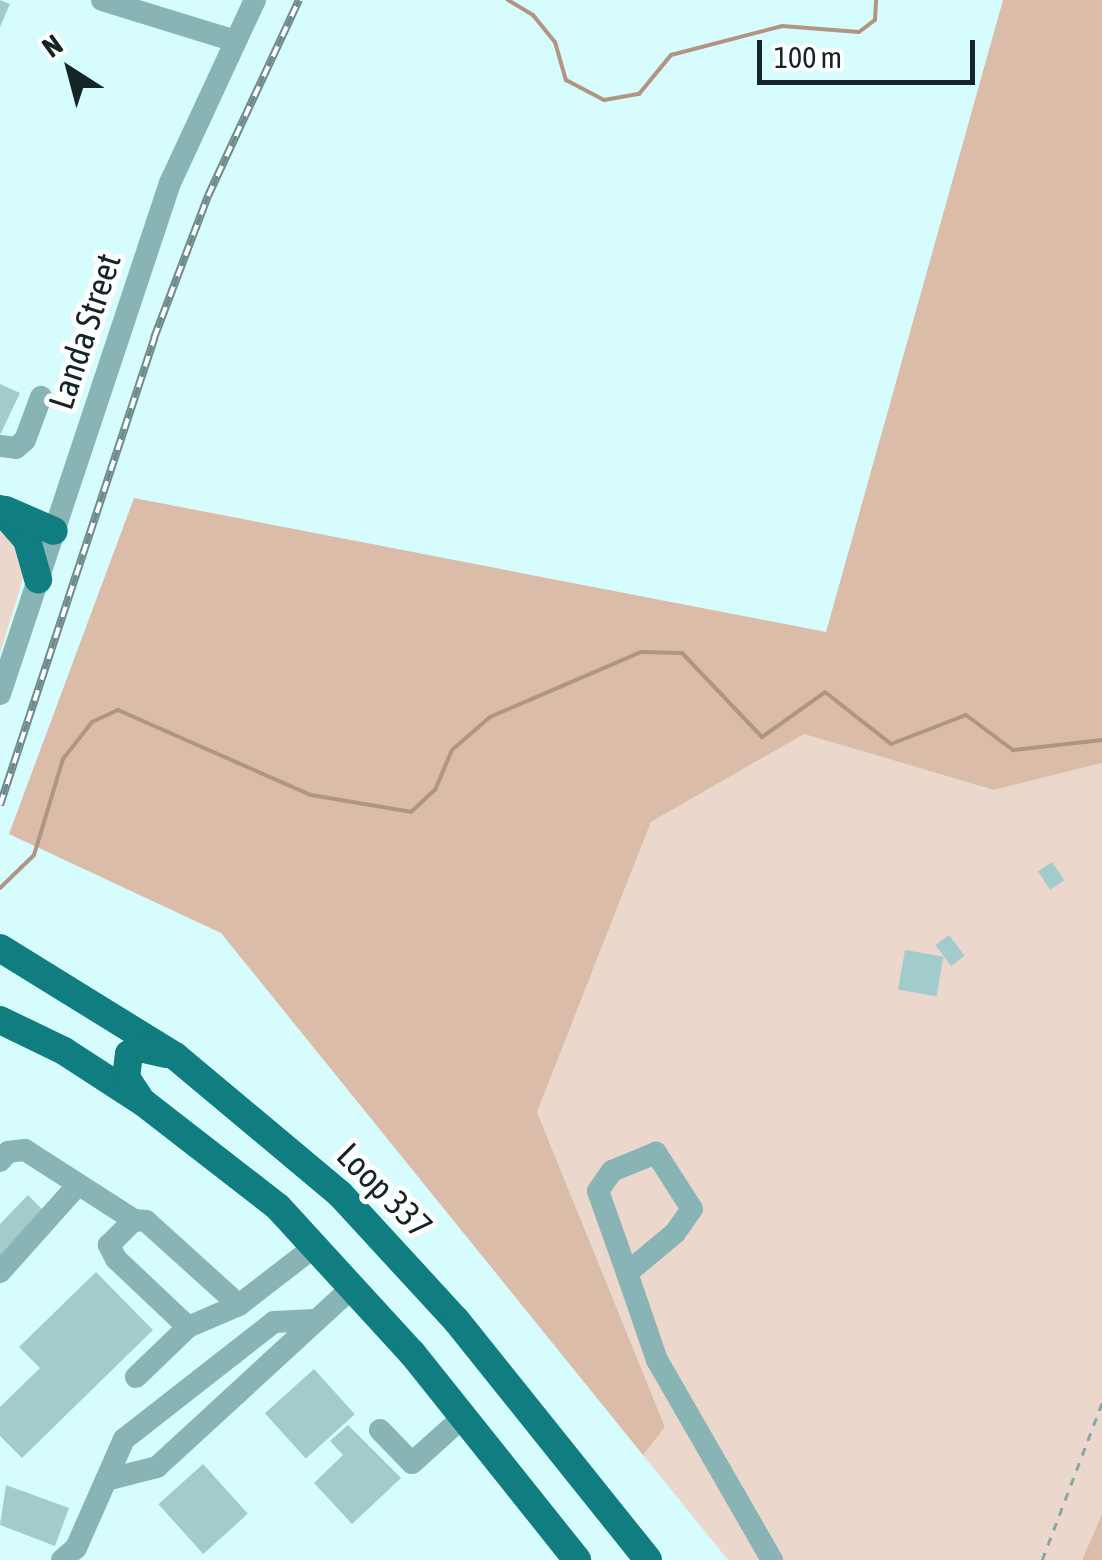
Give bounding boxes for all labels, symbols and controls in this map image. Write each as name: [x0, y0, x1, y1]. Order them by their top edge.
north arrow: [20, 20, 120, 120]
scale bar: [762, 20, 980, 82]
text: N: [36, 28, 68, 64]
text: 100 m: [774, 40, 842, 74]
street label: Landa Street: [39, 248, 129, 414]
street label: Loop 337: [329, 1134, 441, 1246]

